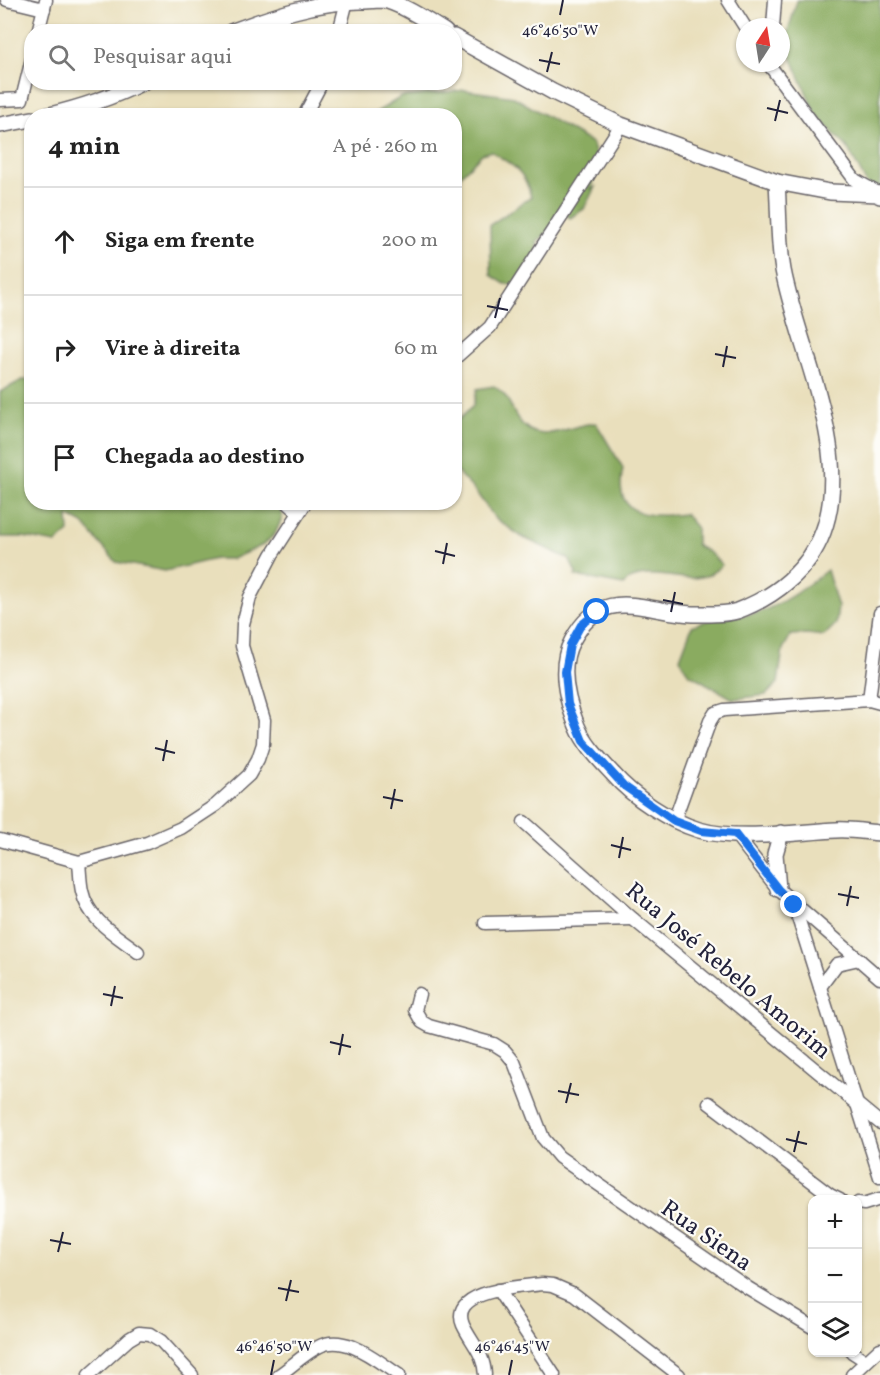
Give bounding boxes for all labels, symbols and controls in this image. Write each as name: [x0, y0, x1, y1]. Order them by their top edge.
north arrow: [736, 18, 790, 72]
text: 46°46'50"W: [522, 21, 598, 42]
search box: [24, 24, 462, 90]
icon: search: [45, 41, 78, 74]
text: Pesquisar aqui: [93, 42, 232, 73]
text: 4 min: [48, 129, 120, 165]
text: A pé · 260 m: [332, 133, 438, 161]
icon: ahead: [48, 225, 81, 258]
text: Siga em frente: [105, 226, 255, 257]
text: 200 m: [381, 227, 438, 255]
icon: right: [48, 333, 81, 366]
text: Vire à direita: [105, 334, 241, 365]
text: 60 m: [394, 335, 438, 363]
icon: arrive: [48, 441, 81, 474]
text: Chegada ao destino: [105, 442, 305, 473]
route start: [583, 598, 609, 624]
street label: Rua José Rebelo Amorim: [617, 875, 838, 1068]
route end: [780, 891, 806, 917]
street label: Rua Siena: [653, 1193, 759, 1281]
map controls: [808, 1195, 862, 1357]
button: +: [808, 1195, 862, 1249]
button: −: [808, 1249, 862, 1303]
button: layers: [808, 1303, 862, 1357]
text: 46°46'50"W: [236, 1337, 312, 1358]
text: 46°46'45"W: [474, 1337, 550, 1358]

